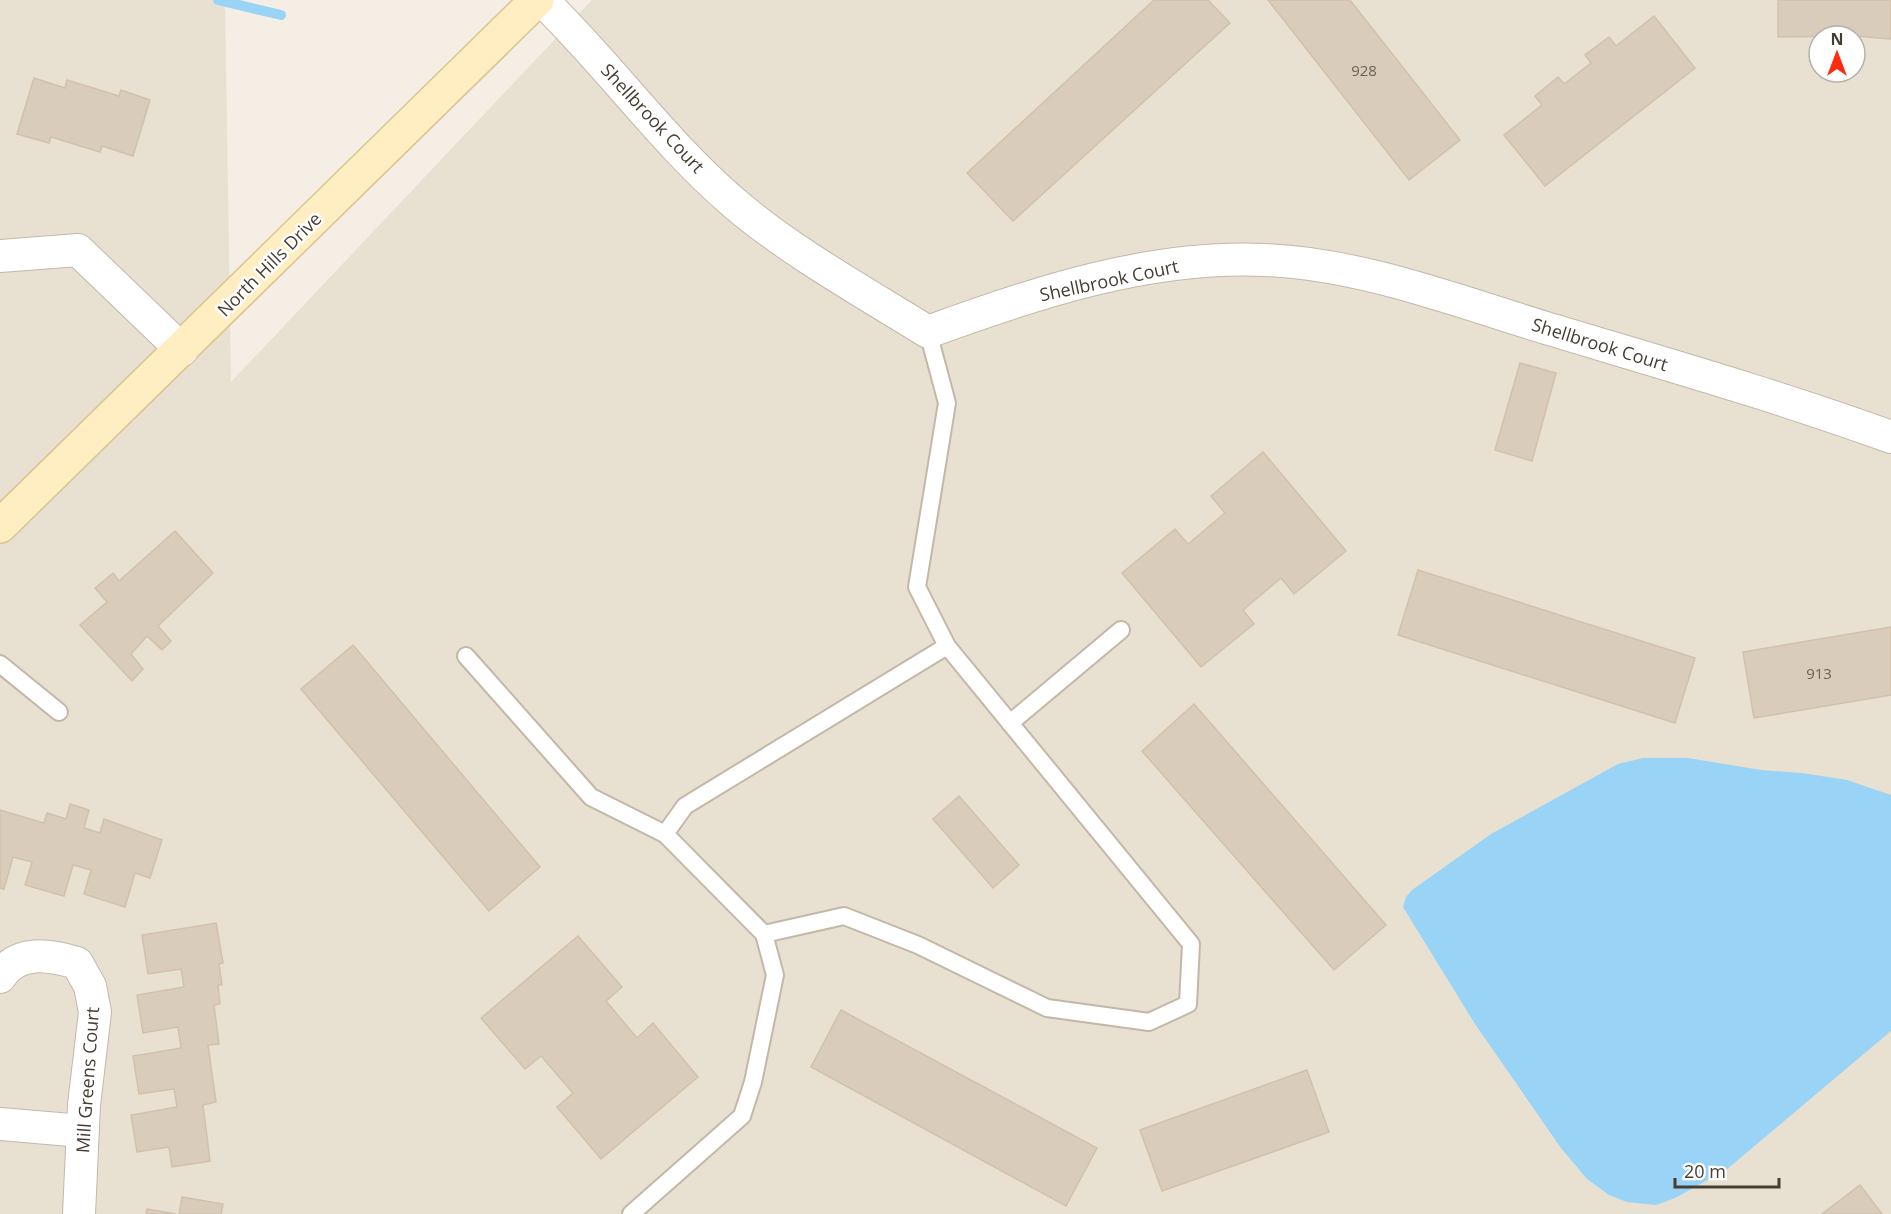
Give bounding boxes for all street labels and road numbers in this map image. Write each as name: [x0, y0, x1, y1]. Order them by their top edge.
street label: Shellbrook Court: [596, 58, 710, 178]
street label: North Hills Drive: [212, 207, 326, 321]
street label: Shellbrook Court: [1037, 254, 1181, 306]
street label: Shellbrook Court: [1529, 312, 1671, 376]
street label: Mill Greens Court: [70, 1006, 104, 1154]

